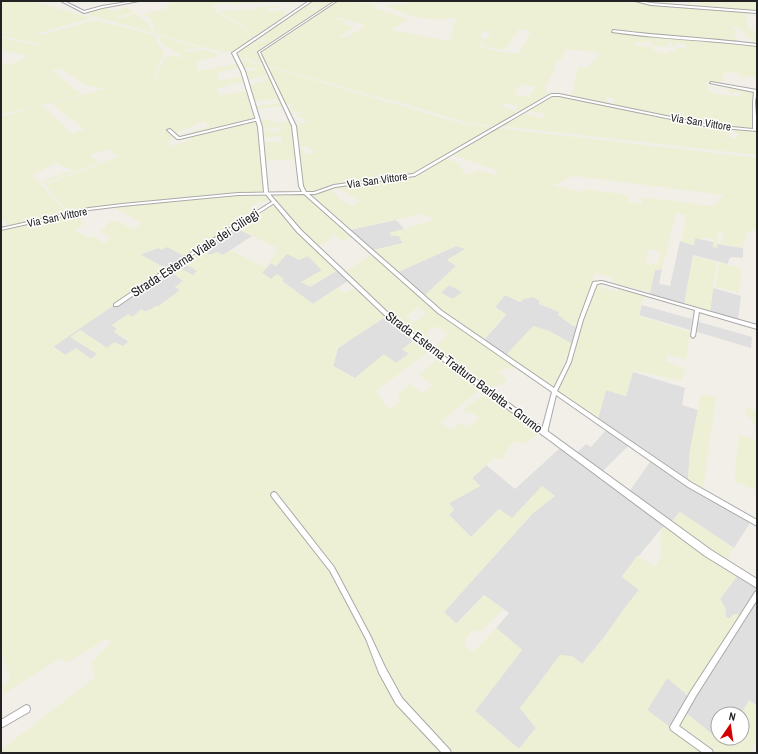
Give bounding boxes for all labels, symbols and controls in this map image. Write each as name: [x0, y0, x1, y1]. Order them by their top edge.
street label: Via San Vittore: [670, 110, 732, 134]
street label: Via San Vittore: [346, 169, 408, 191]
street label: Via San Vittore: [26, 204, 88, 230]
street label: Strada Esterna Viale dei Ciliegi: [128, 205, 262, 301]
street label: Strada Esterna Tratturo Barletta - Grumo: [382, 307, 546, 437]
north arrow: [710, 706, 750, 746]
text: N: [728, 709, 737, 724]

